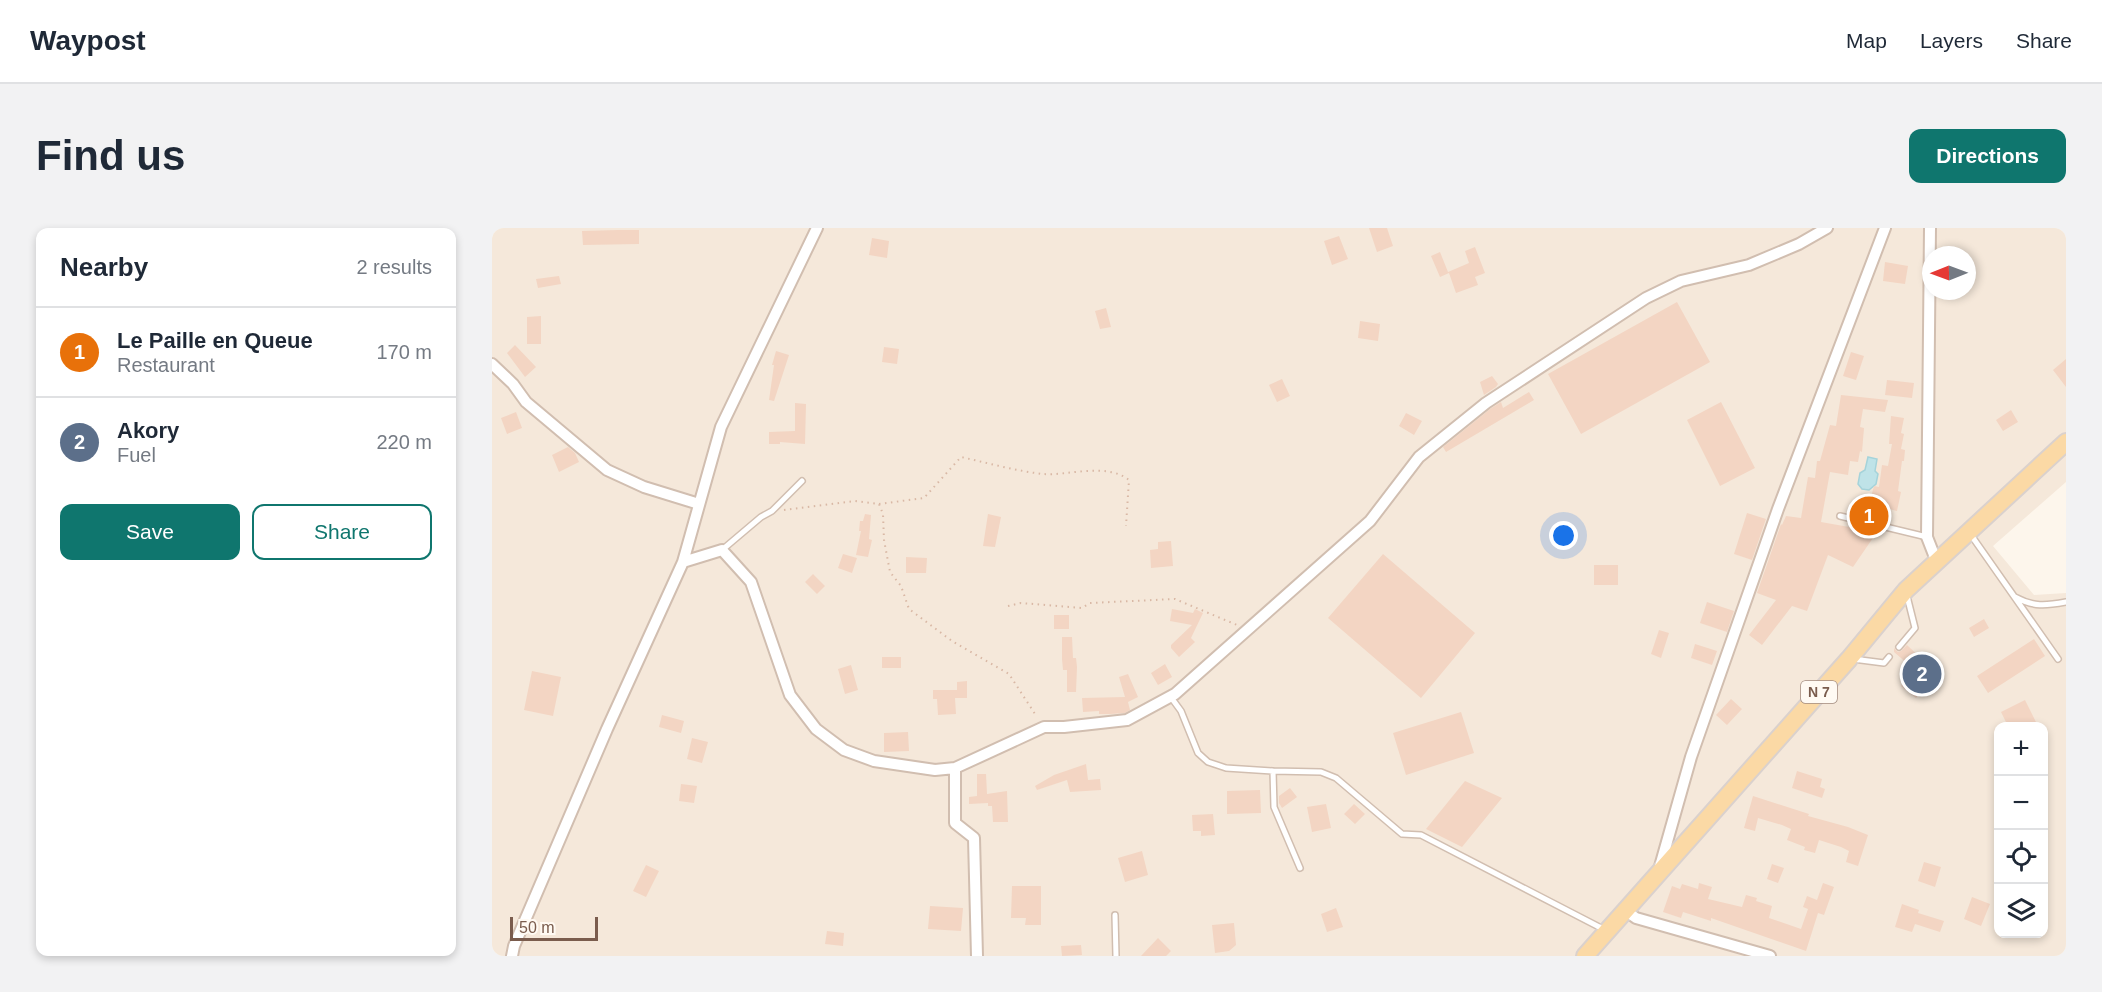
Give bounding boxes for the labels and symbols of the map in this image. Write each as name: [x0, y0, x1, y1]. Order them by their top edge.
north arrow: [1922, 246, 1976, 300]
pin: 1: [1850, 494, 1888, 538]
your location: [1549, 521, 1578, 550]
pin: 2: [1902, 652, 1942, 696]
road number: N 7: [1801, 681, 1837, 703]
scale bar: [510, 914, 598, 942]

